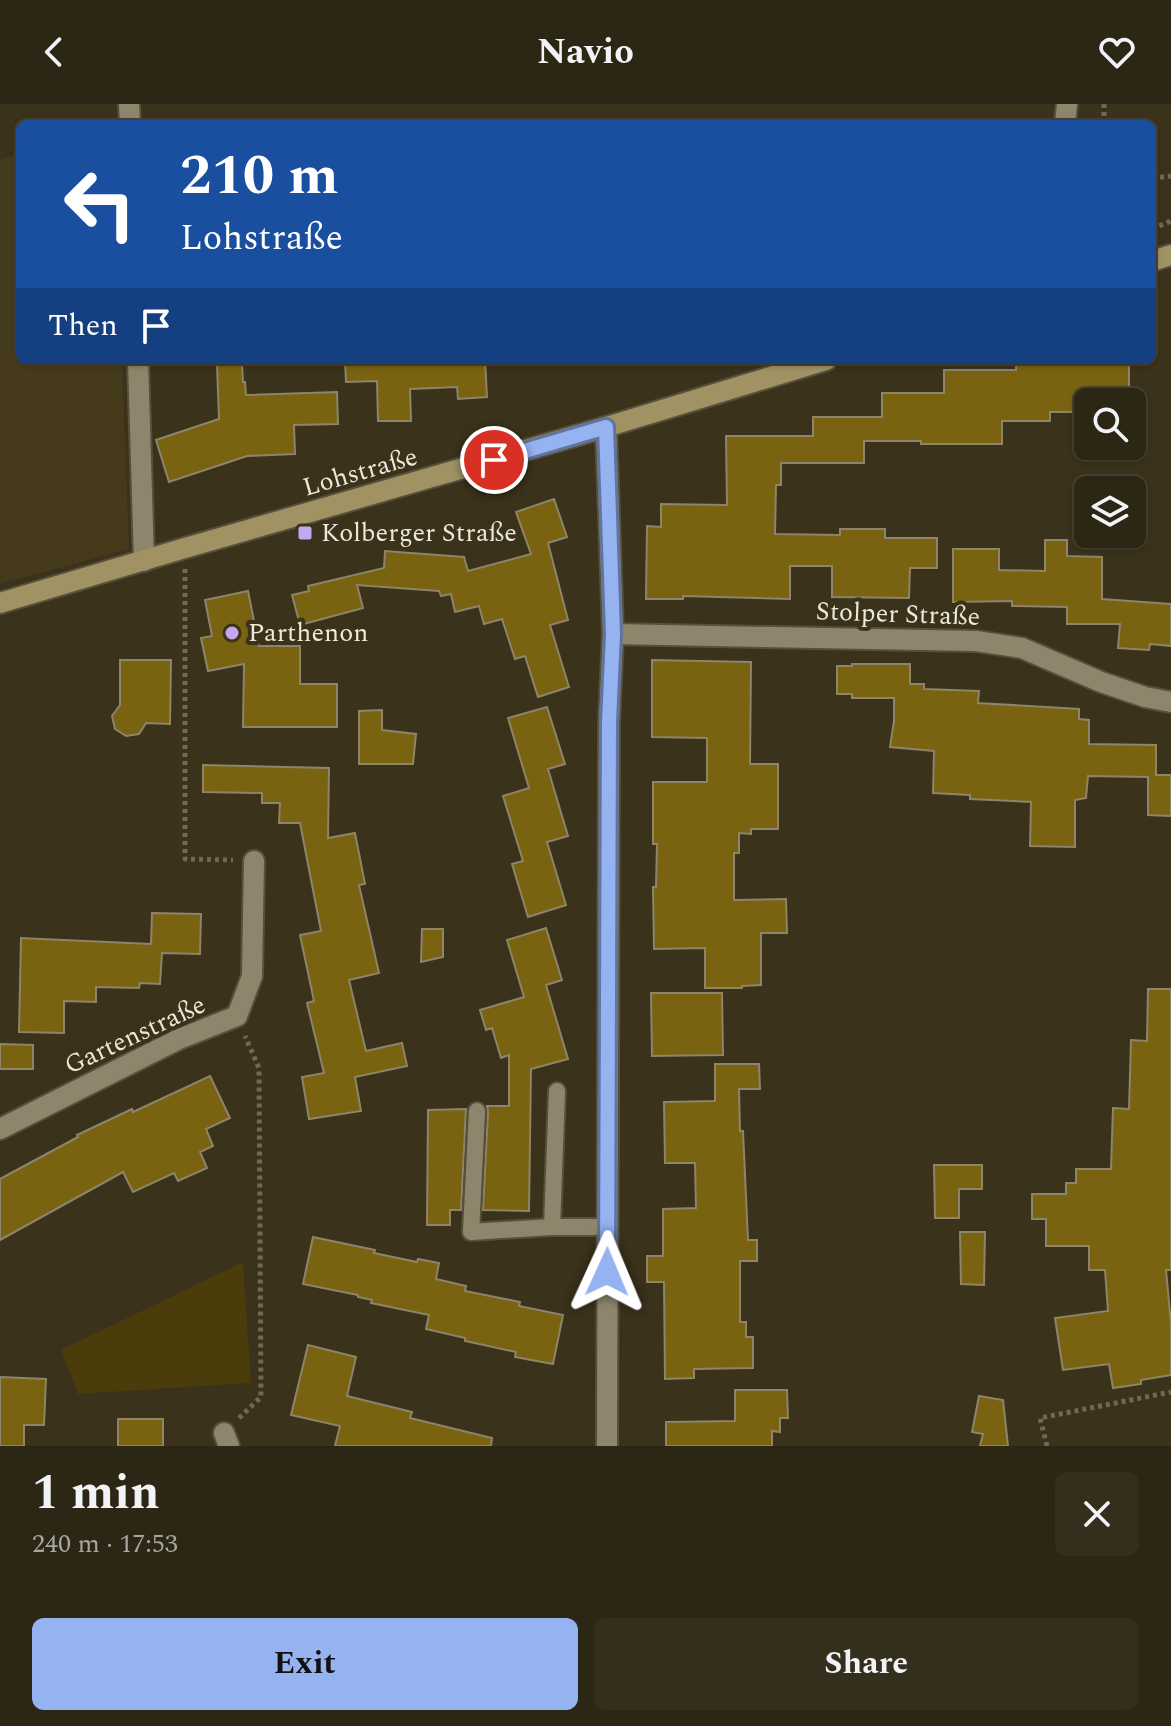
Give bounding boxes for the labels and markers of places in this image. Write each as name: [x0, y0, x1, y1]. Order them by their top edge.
pin: [460, 426, 528, 494]
place label: Kolberger Straße: [321, 513, 517, 553]
marker: Kolberger Straße: [296, 524, 314, 542]
place label: Parthenon: [248, 613, 368, 653]
marker: Parthenon: [223, 624, 241, 642]

